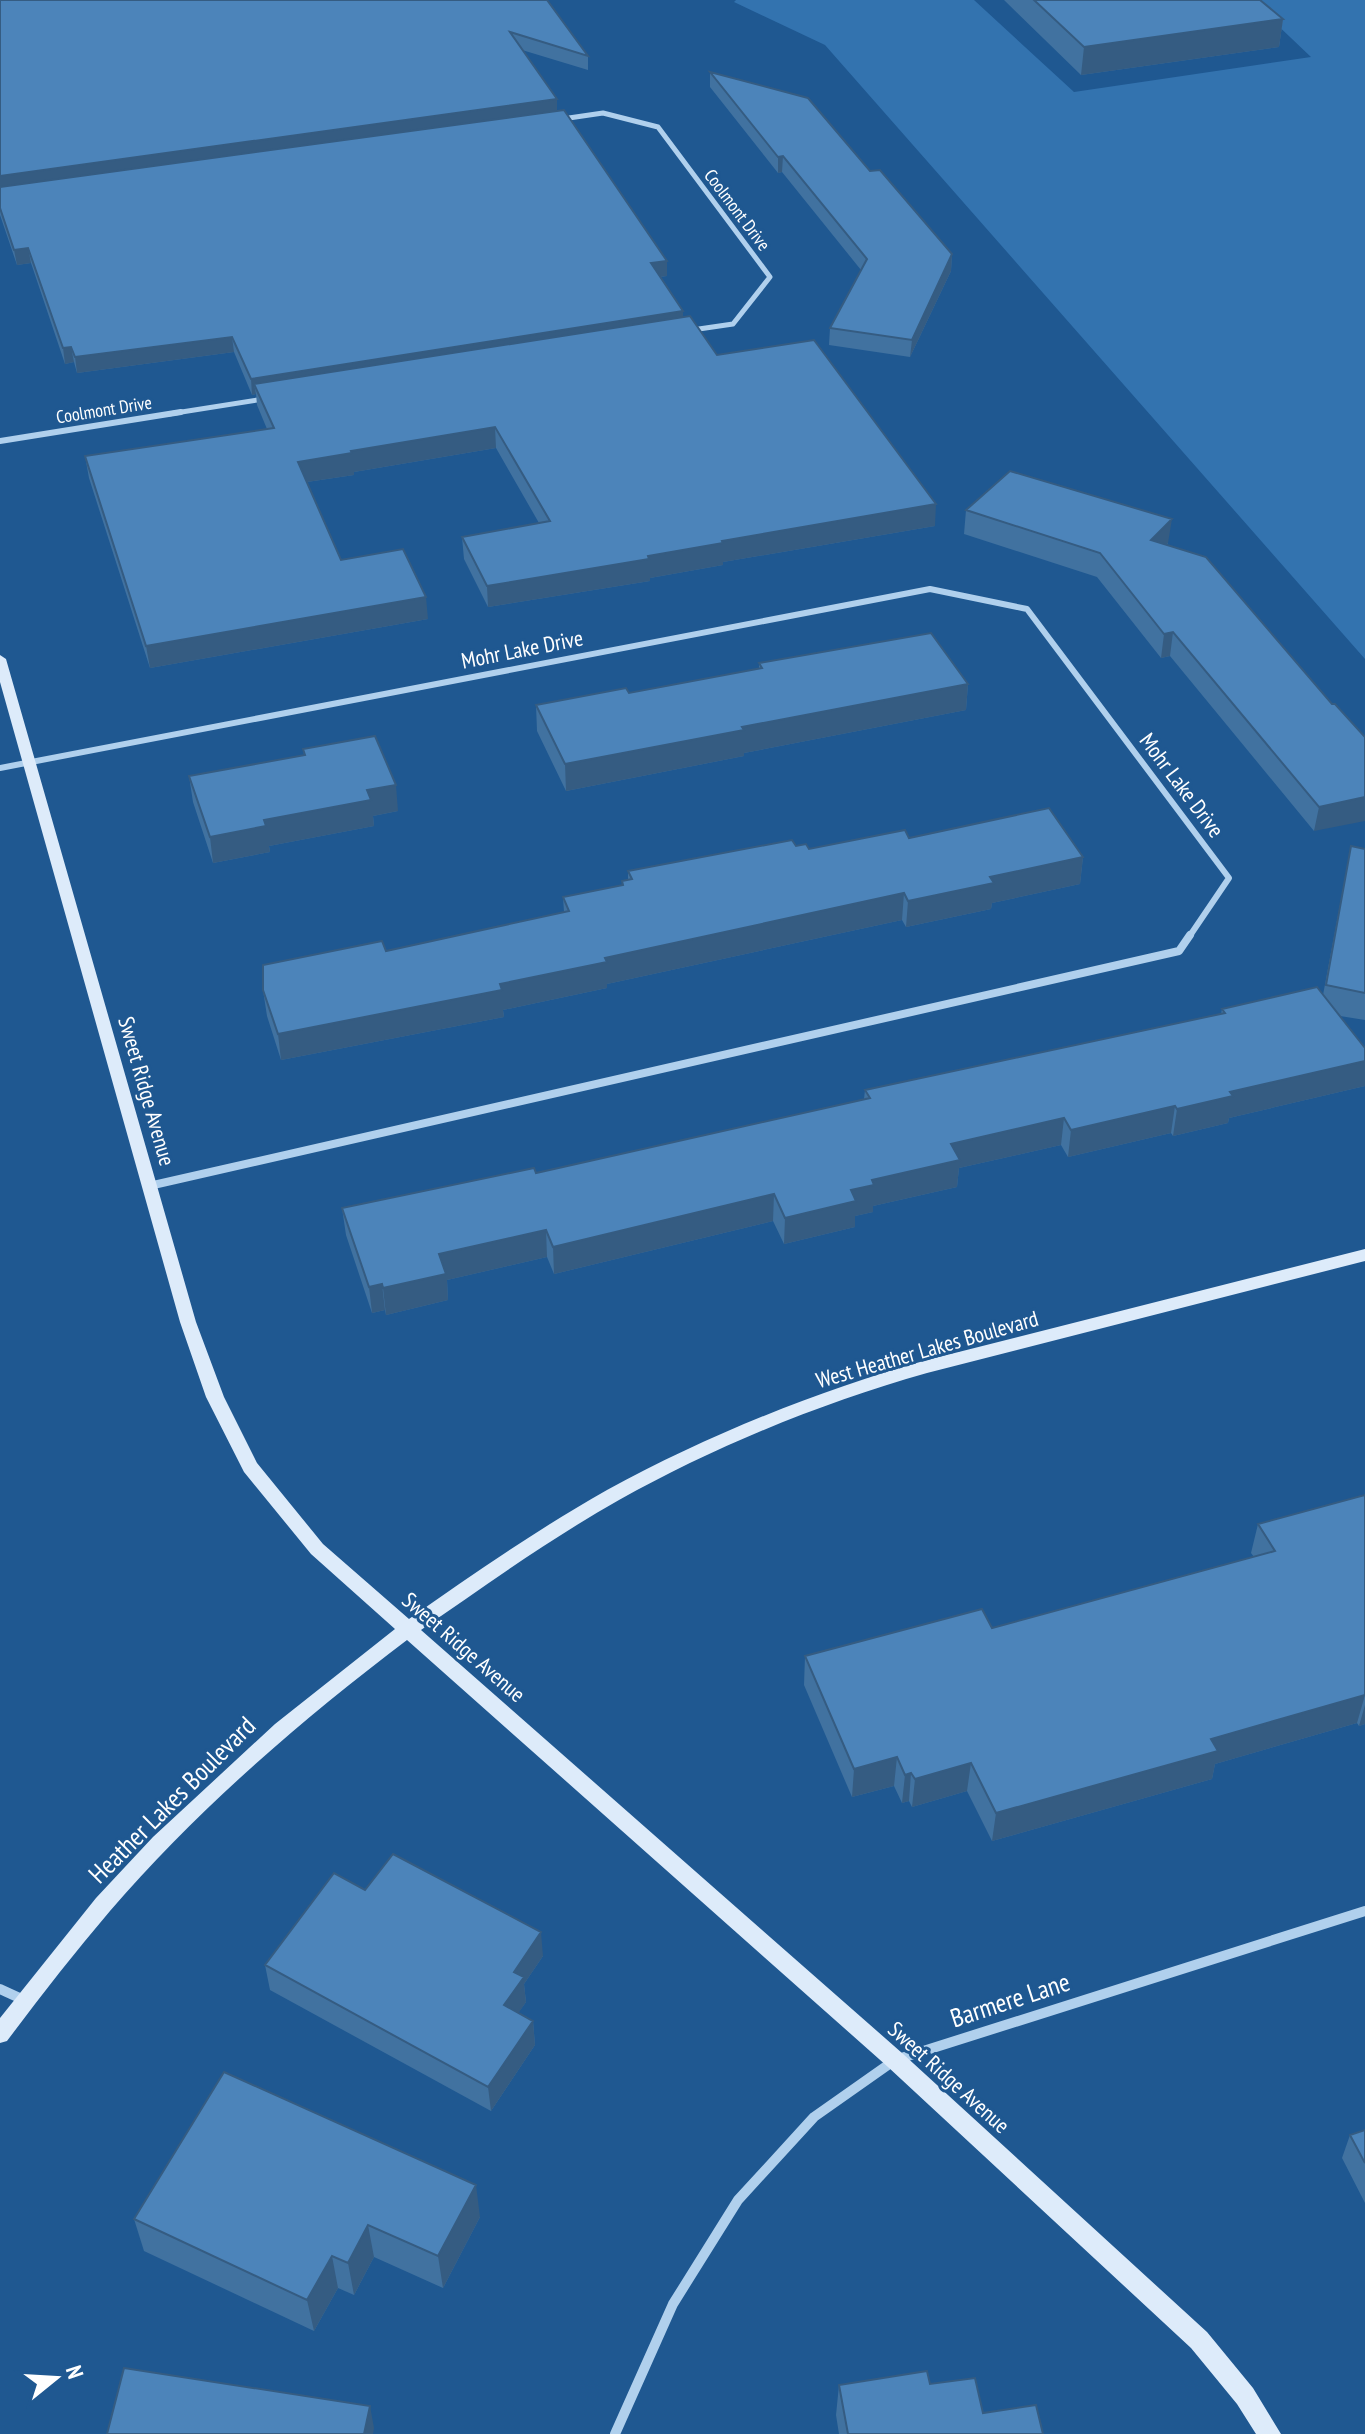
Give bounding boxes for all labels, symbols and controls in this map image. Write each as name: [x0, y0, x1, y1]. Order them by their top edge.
street label: Coolmont Drive: [699, 164, 776, 255]
street label: Coolmont Drive: [55, 391, 153, 428]
street label: Mohr Lake Drive: [459, 623, 585, 675]
street label: Mohr Lake Drive: [1134, 727, 1230, 843]
street label: Sweet Ridge Avenue: [112, 1013, 182, 1169]
street label: West Heather Lakes Boulevard: [813, 1304, 1041, 1394]
street label: Sweet Ridge Avenue: [397, 1586, 531, 1708]
street label: Heather Lakes Boulevard: [81, 1709, 262, 1890]
street label: Barmere Lane: [946, 1965, 1074, 2034]
street label: Sweet Ridge Avenue: [882, 2015, 1016, 2139]
north arrow: [16, 2338, 96, 2418]
text: N: [60, 2362, 90, 2382]

